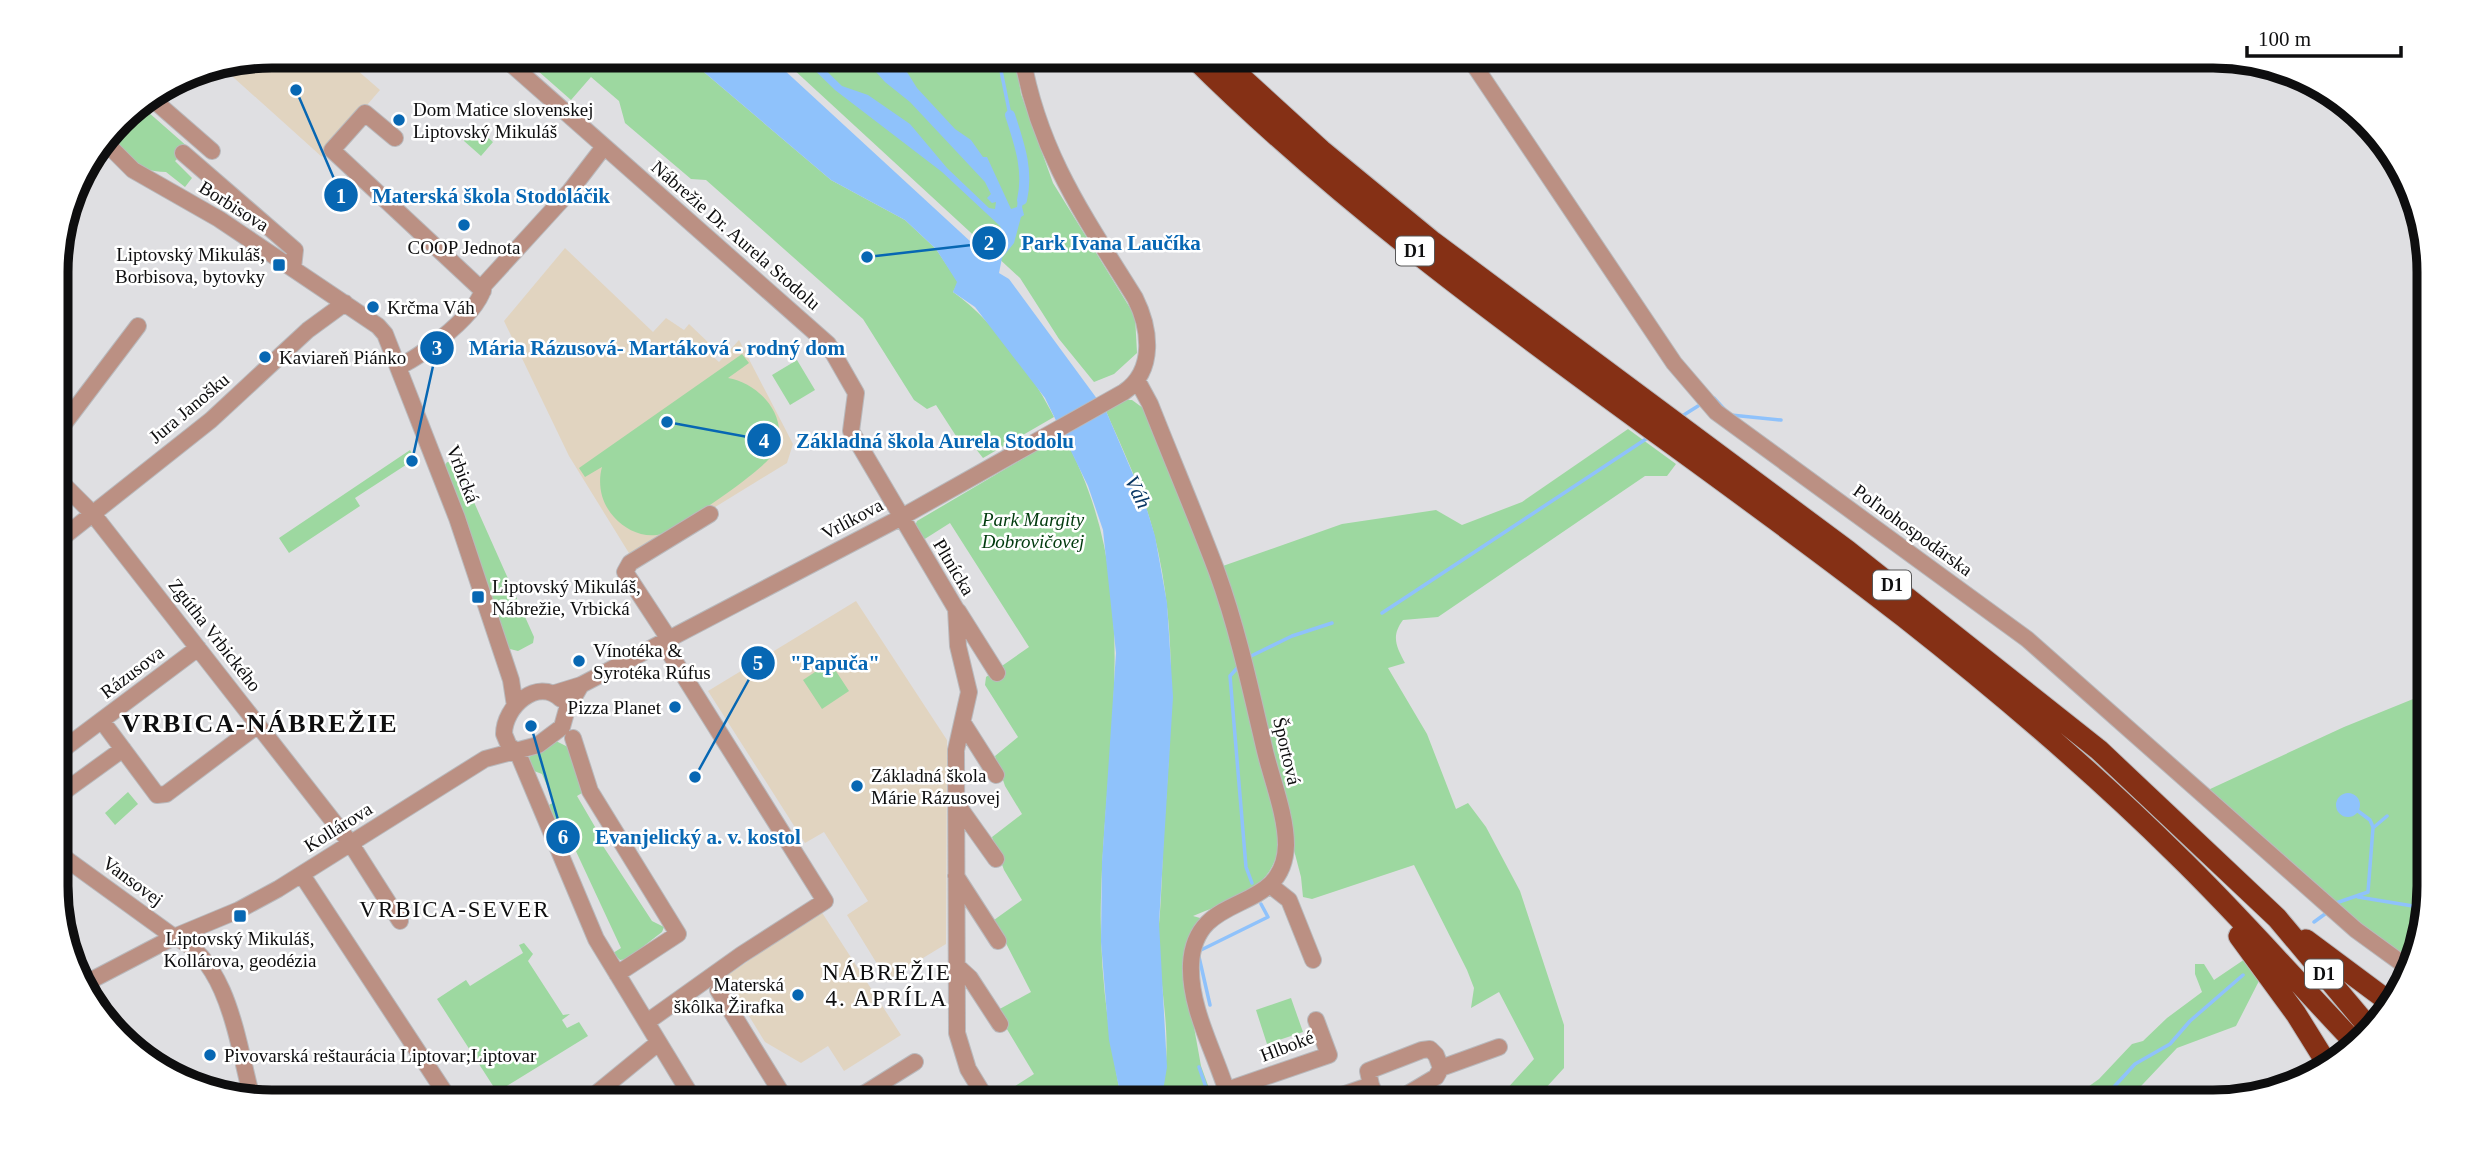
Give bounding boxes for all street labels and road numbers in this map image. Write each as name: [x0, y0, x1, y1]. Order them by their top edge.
street label: Nábrežie Dr. Aurela Stodolu: [647, 156, 825, 314]
street label: Borbisova: [195, 176, 273, 236]
road number: D1: [1396, 236, 1434, 265]
street label: Jura Janošku: [145, 368, 234, 447]
street label: Vrbická: [442, 442, 484, 506]
street label: Poľnohospodárska: [1849, 480, 1977, 580]
street label: Vrlíkova: [818, 494, 887, 544]
street label: Pltnícka: [929, 535, 979, 600]
road number: D1: [1873, 570, 1911, 600]
street label: Zgútha Vrbického: [164, 574, 266, 696]
street label: Rázusova: [96, 641, 168, 703]
street label: Športová: [1269, 715, 1305, 787]
street label: Kollárova: [300, 798, 376, 856]
street label: Vansovej: [99, 852, 167, 910]
road number: D1: [2305, 959, 2343, 988]
street label: Hlboké: [1257, 1026, 1317, 1066]

